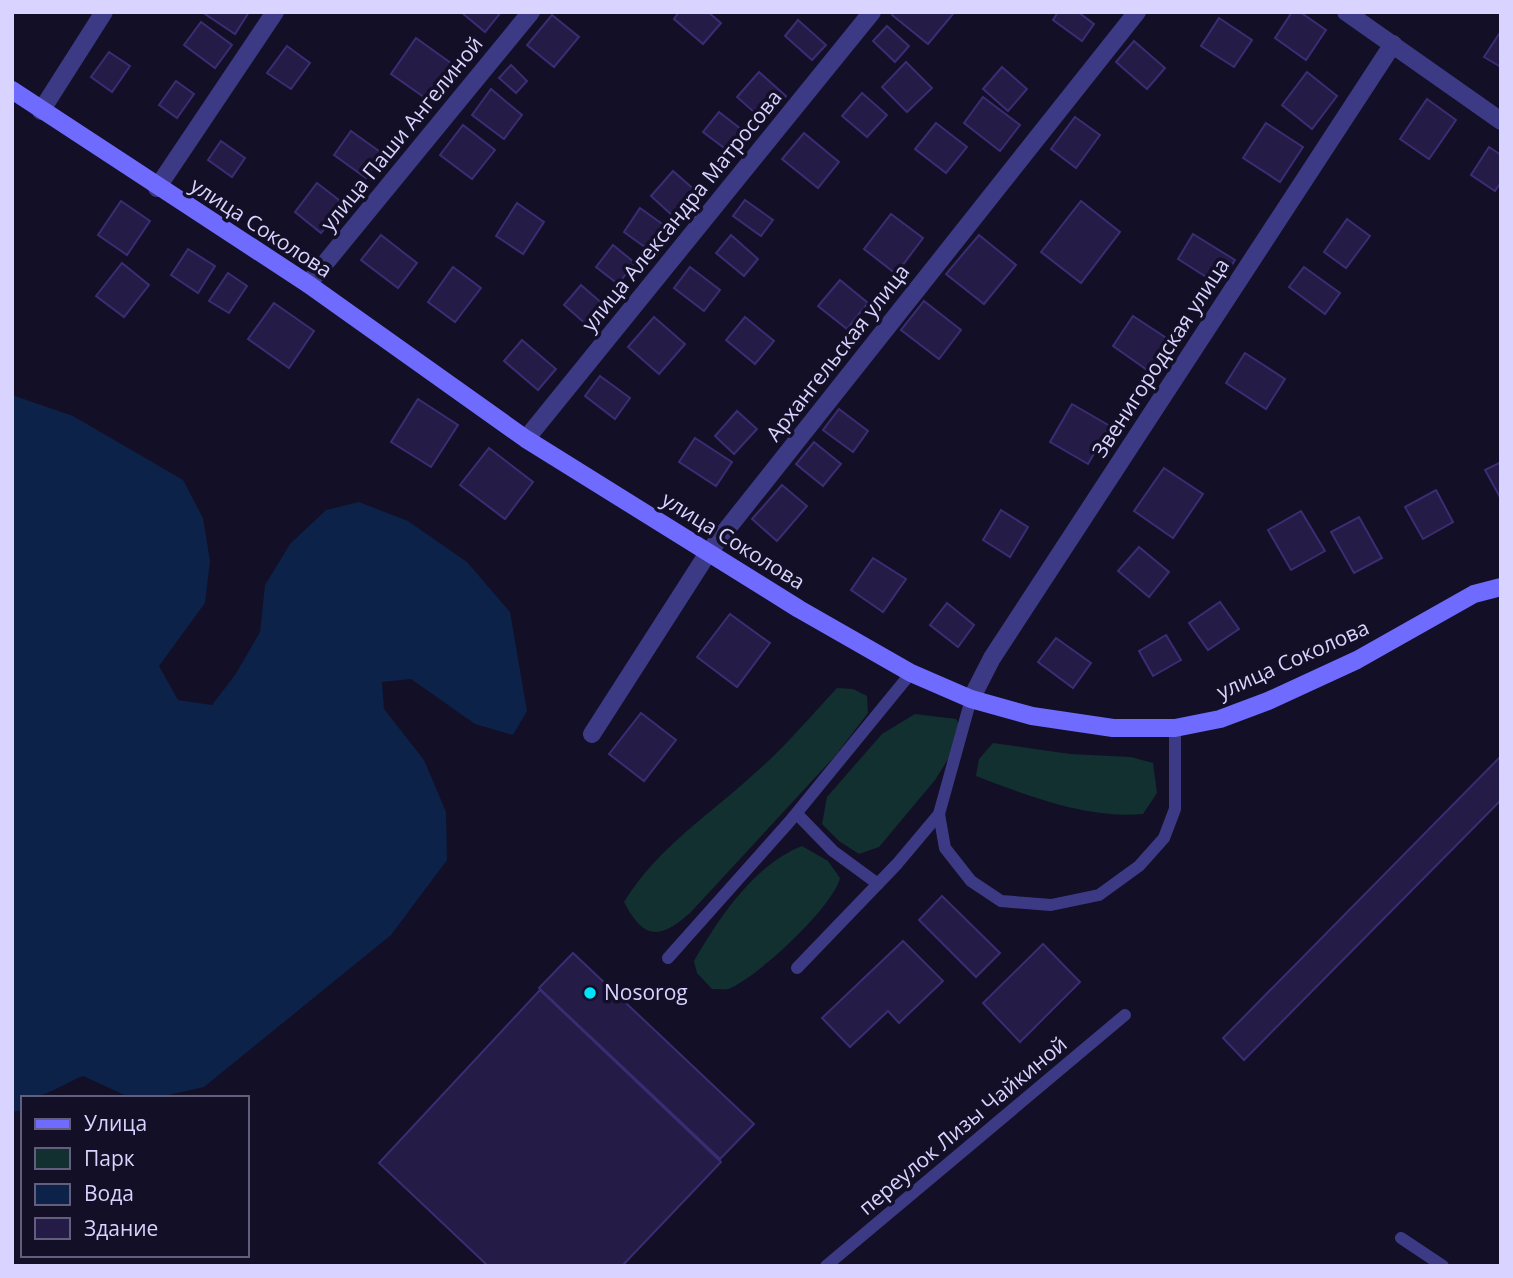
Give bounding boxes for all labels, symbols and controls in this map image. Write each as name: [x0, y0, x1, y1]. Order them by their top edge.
street label: улица Паши Ангелиной: [314, 30, 488, 236]
street label: улица Александра Матросова: [575, 84, 788, 337]
street label: улица Соколова: [185, 171, 338, 284]
street label: Звенигородская улица: [1085, 252, 1235, 463]
street label: Архангельская улица: [759, 258, 915, 447]
street label: улица Соколова: [657, 485, 810, 595]
street label: улица Соколова: [1212, 613, 1373, 705]
place label: Nosorog: [604, 978, 688, 1006]
marker: Nosorog: [582, 985, 598, 1001]
street label: переулок Лизы Чайкиной: [852, 1030, 1072, 1221]
legend: [21, 1096, 248, 1257]
text: Улица: [84, 1109, 147, 1137]
text: Парк: [84, 1144, 135, 1172]
text: Вода: [84, 1179, 134, 1207]
text: Здание: [84, 1214, 158, 1242]

